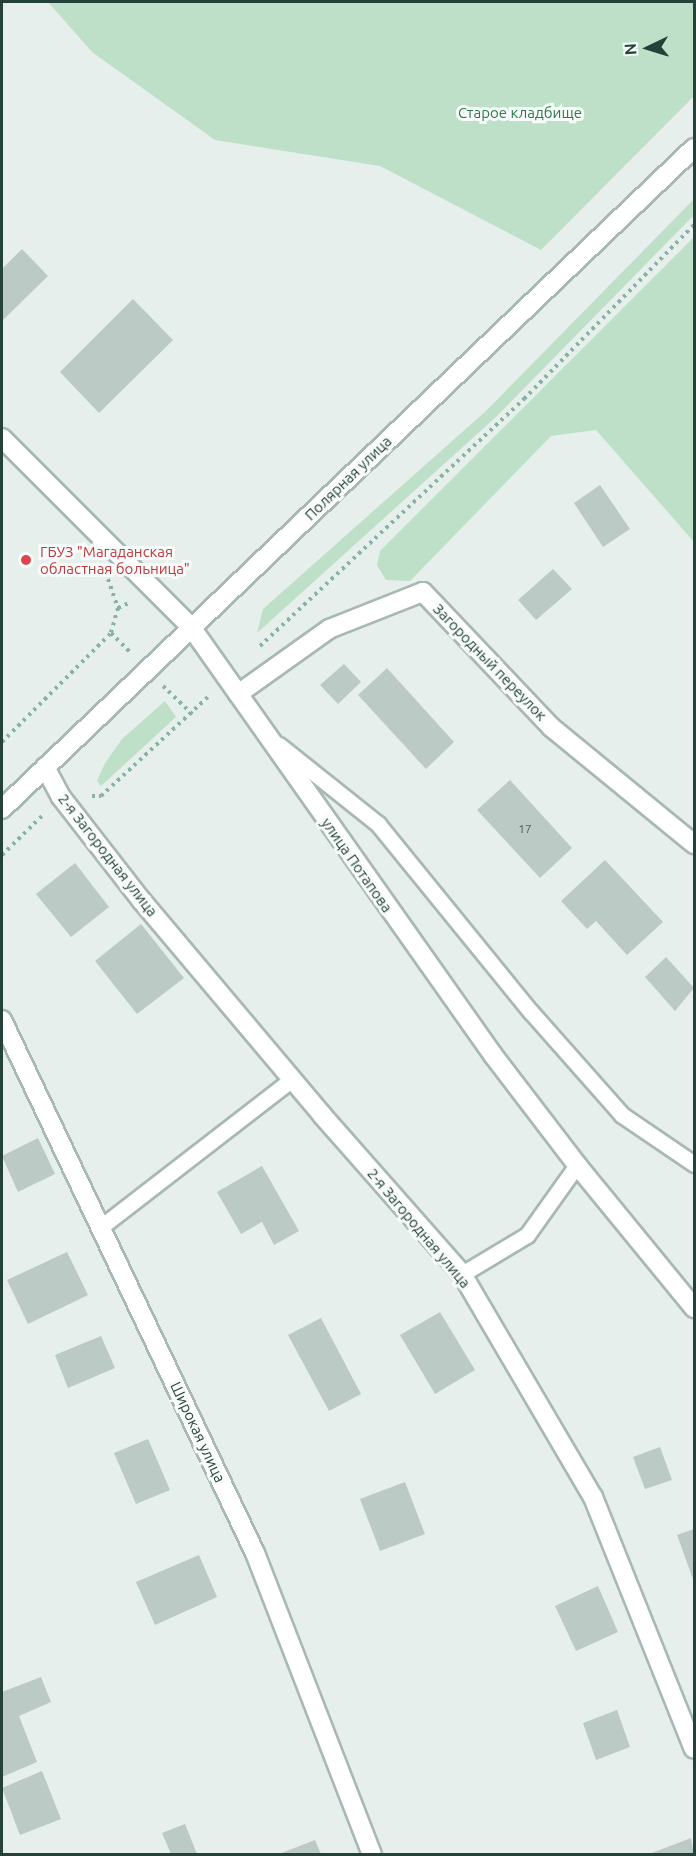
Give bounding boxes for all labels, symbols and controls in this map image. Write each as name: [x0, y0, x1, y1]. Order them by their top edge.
north arrow: [618, 18, 678, 78]
text: N: [621, 43, 639, 56]
park label: Старое кладбище: [458, 104, 582, 122]
street label: Полярная улица: [301, 432, 395, 524]
place label: ГБУЗ "Магаданская областная больница": [40, 542, 190, 577]
marker: ГБУЗ "Магаданская областная больница": [17, 551, 35, 569]
street label: Загородный переулок: [429, 600, 551, 724]
street label: 2-я Загородная улица: [55, 790, 161, 920]
street label: улица Потапова: [318, 814, 396, 916]
house number: 17: [518, 822, 532, 836]
street label: 2-я Загородная улица: [364, 1165, 474, 1291]
street label: Широкая улица: [167, 1379, 229, 1485]

